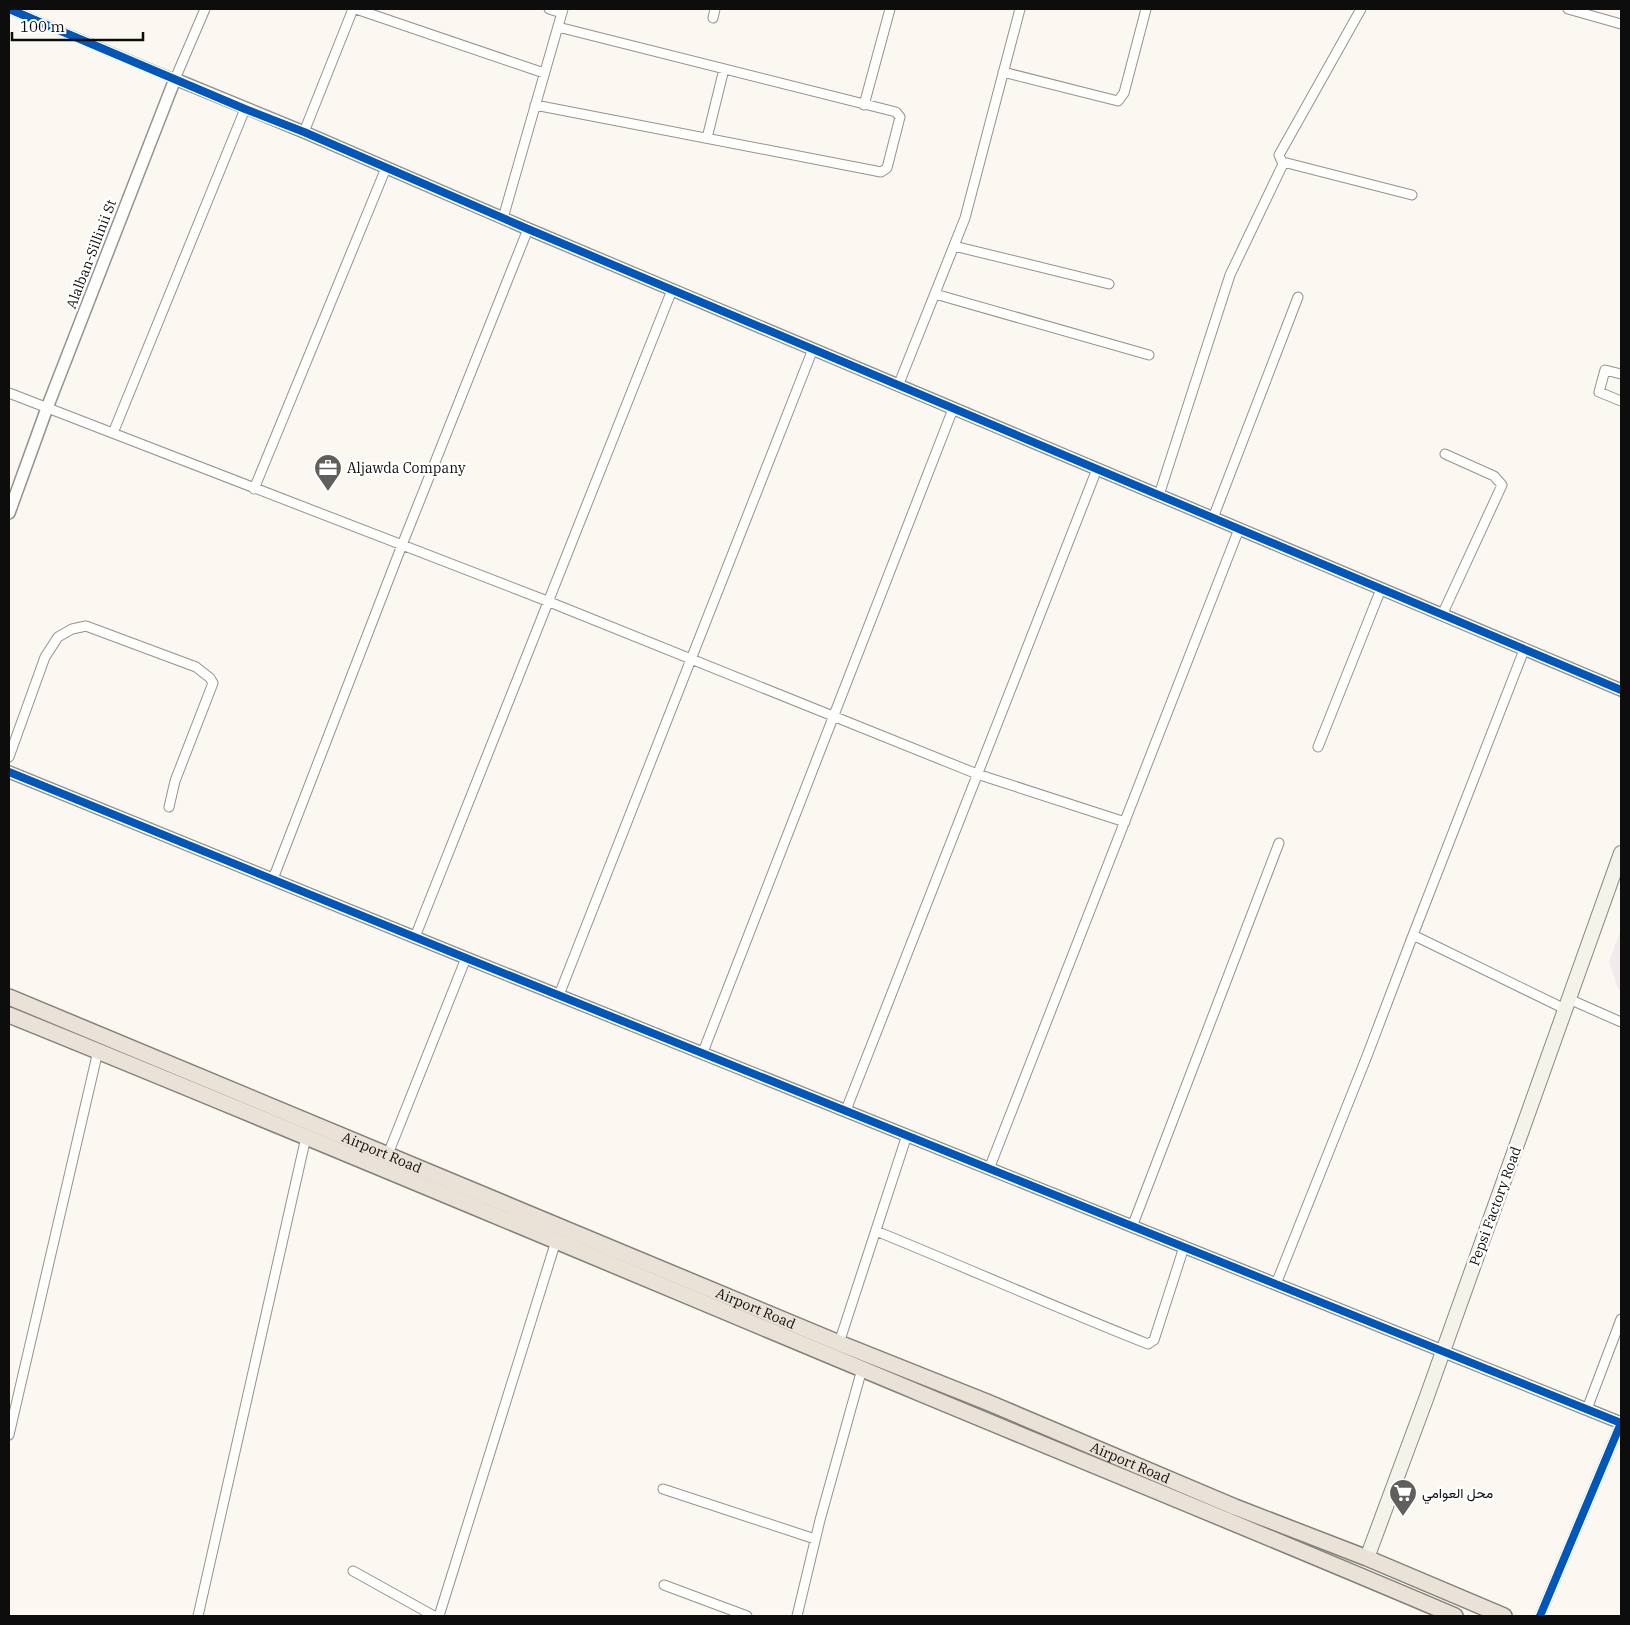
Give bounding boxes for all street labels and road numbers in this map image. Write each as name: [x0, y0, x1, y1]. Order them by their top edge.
street label: Alalban-Sillinii St: [62, 197, 120, 311]
street label: Airport Road: [339, 1128, 425, 1177]
street label: Pepsi Factory Road: [1465, 1143, 1525, 1268]
street label: Airport Road: [713, 1284, 799, 1333]
street label: Airport Road: [1088, 1438, 1173, 1488]

